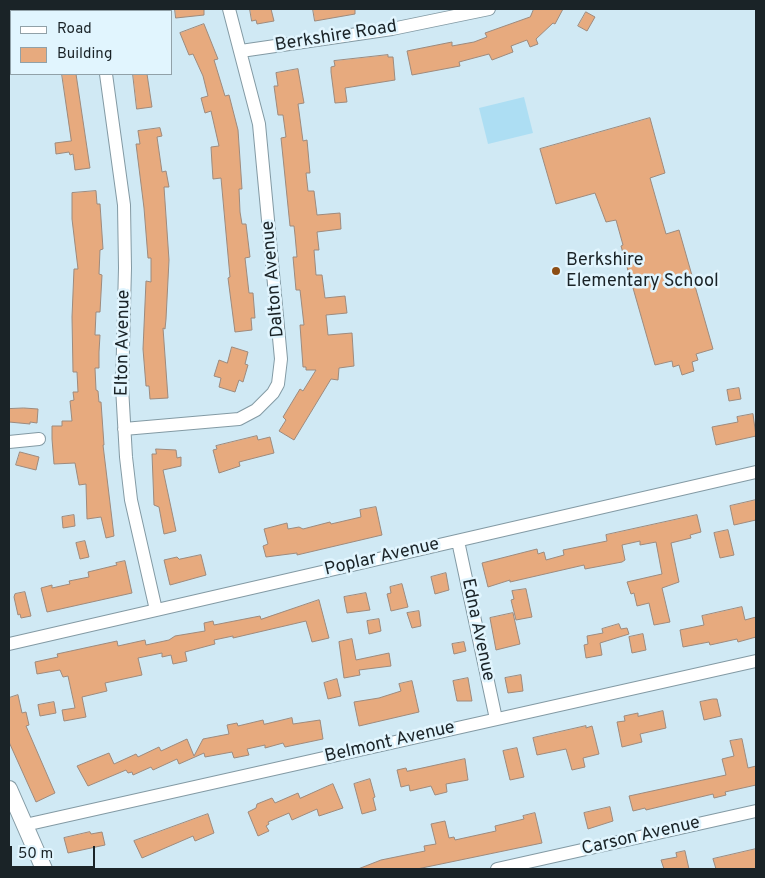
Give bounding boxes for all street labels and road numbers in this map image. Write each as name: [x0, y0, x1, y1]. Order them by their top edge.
street label: Berkshire Road: [273, 17, 399, 57]
street label: Dalton Avenue: [258, 220, 290, 338]
street label: Elton Avenue: [112, 290, 136, 396]
street label: Poplar Avenue: [322, 534, 442, 582]
street label: Edna Avenue: [456, 577, 498, 683]
street label: Belmont Avenue: [323, 718, 457, 768]
street label: Carson Avenue: [580, 813, 702, 861]

